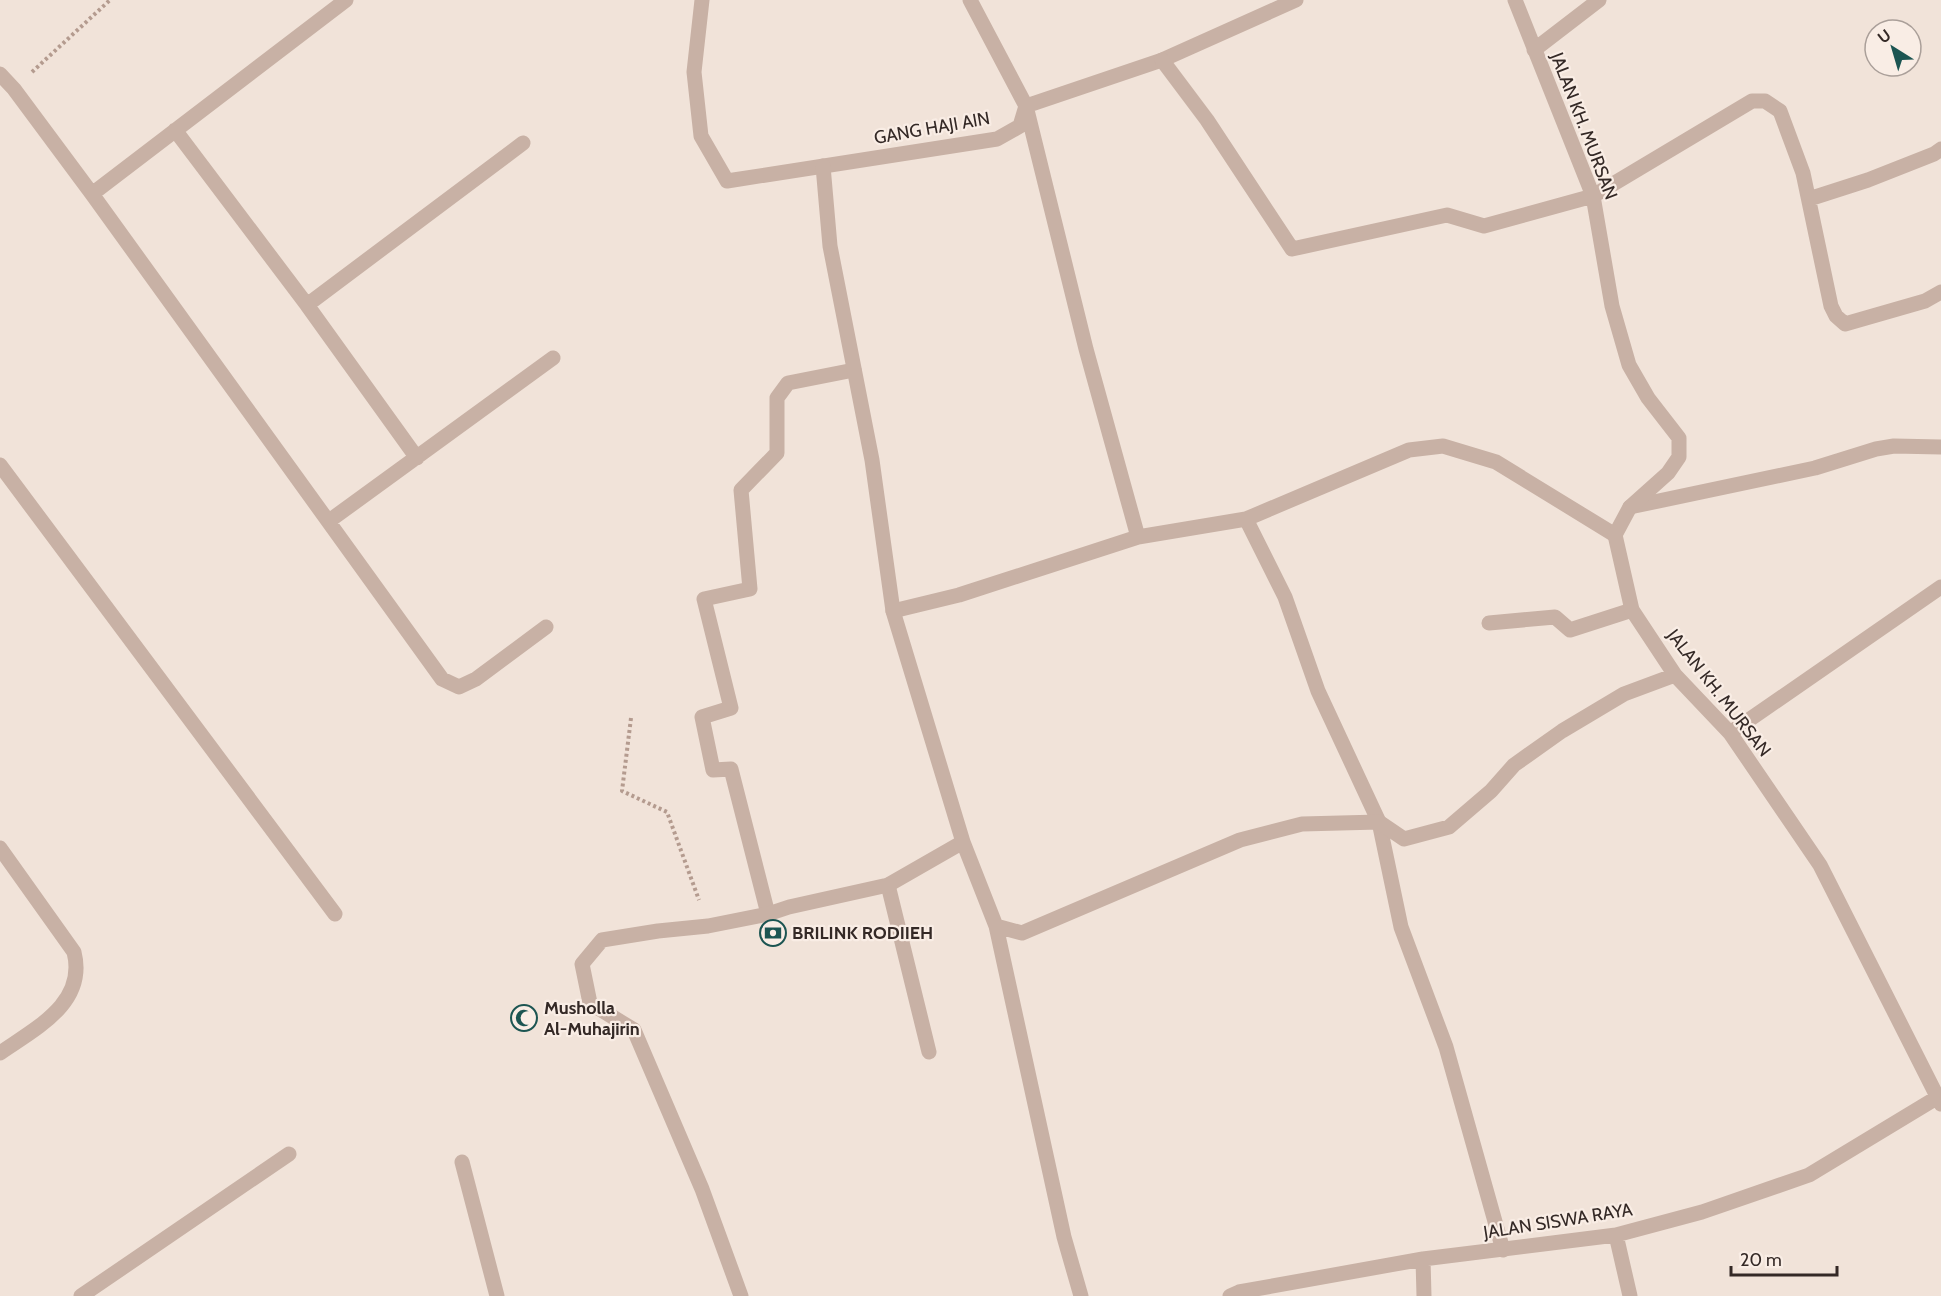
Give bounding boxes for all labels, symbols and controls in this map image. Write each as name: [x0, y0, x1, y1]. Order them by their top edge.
north arrow: [1863, 18, 1923, 78]
text: U: [1874, 25, 1895, 47]
street label: JALAN KH. MURSAN: [1545, 48, 1622, 203]
street label: GANG HAJI AIN: [872, 107, 992, 149]
street label: JALAN KH. MURSAN: [1662, 624, 1776, 761]
bank icon: BRILINK RODIIEH: [758, 918, 788, 948]
place label: BRILINK RODIIEH: [792, 922, 933, 944]
place label: Musholla Al-Muhajirin: [544, 997, 640, 1040]
mosque icon: Musholla Al-Muhajirin: [509, 1003, 539, 1033]
street label: JALAN SISWA RAYA: [1481, 1198, 1634, 1244]
scale bar: [1731, 1239, 1838, 1277]
text: 20 m: [1740, 1249, 1782, 1271]

